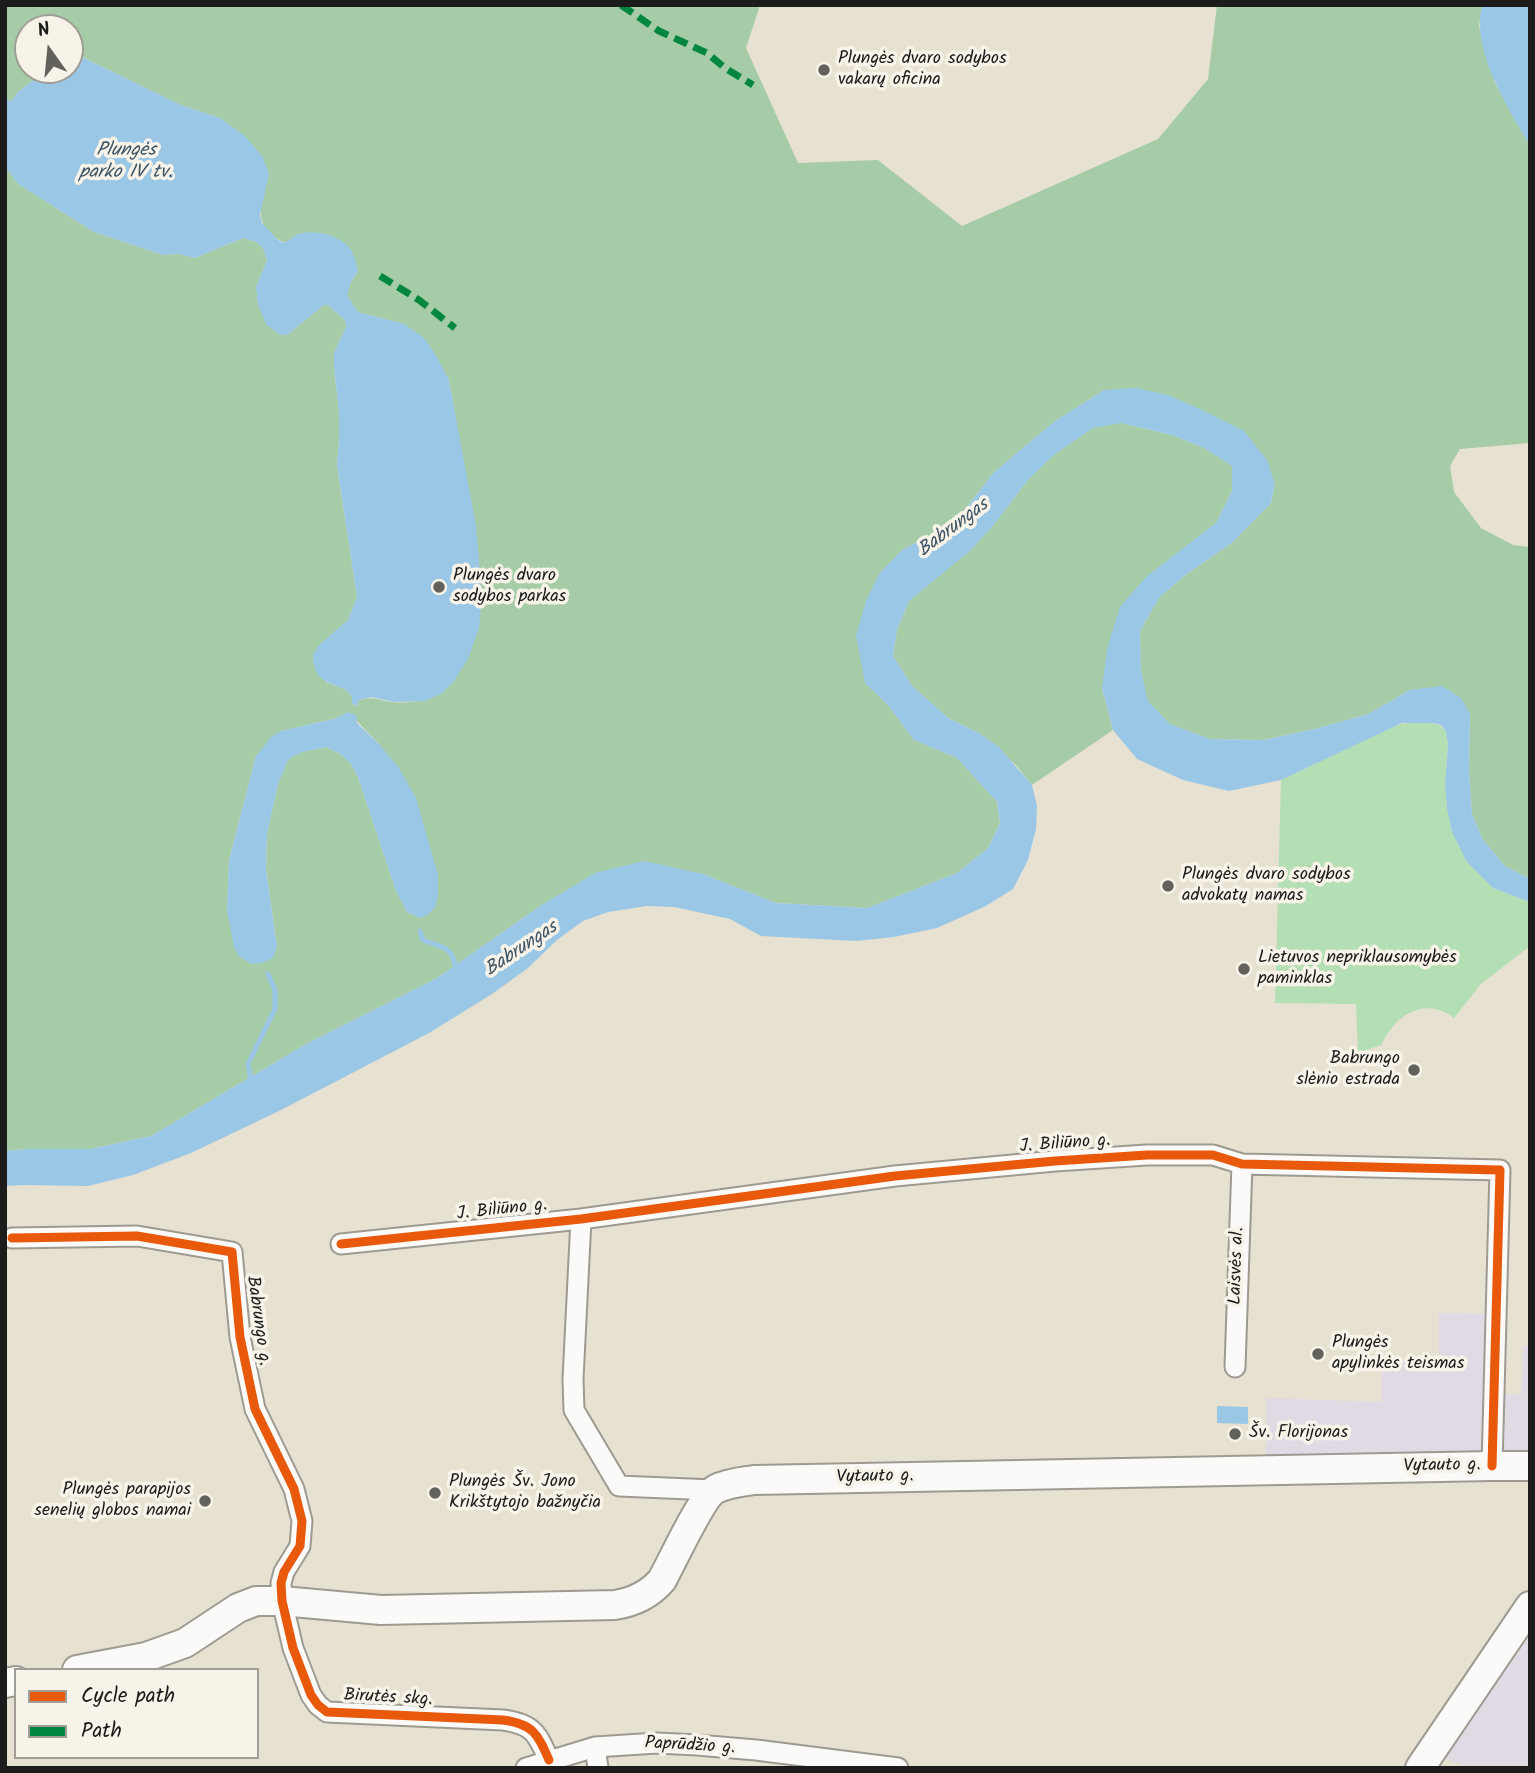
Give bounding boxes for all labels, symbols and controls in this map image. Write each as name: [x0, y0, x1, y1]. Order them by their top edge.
north arrow: [14, 14, 84, 84]
text: N: [34, 15, 54, 47]
place label: Plungės dvaro sodybos vakarų oficina: [838, 49, 1007, 92]
marker: Plungės dvaro sodybos vakarų oficina: [816, 62, 832, 78]
water label: Plungės parko IV tv.: [80, 141, 172, 185]
water label: Babrungas: [914, 495, 994, 563]
place label: Plungės dvaro sodybos parkas: [453, 566, 566, 608]
marker: Plungės dvaro sodybos parkas: [431, 579, 447, 595]
place label: Plungės dvaro sodybos advokatų namas: [1182, 865, 1351, 908]
marker: Plungės dvaro sodybos advokatų namas: [1160, 878, 1176, 894]
water label: Babrungas: [481, 917, 563, 983]
place label: Lietuvos nepriklausomybės paminklas: [1258, 948, 1457, 990]
marker: Lietuvos nepriklausomybės paminklas: [1236, 961, 1252, 977]
place label: Babrungo slėnio estrada: [1296, 1049, 1400, 1092]
marker: Babrungo slėnio estrada: [1406, 1062, 1422, 1078]
street label: J. Biliūno g.: [1019, 1131, 1111, 1159]
street label: J. Biliūno g.: [456, 1196, 548, 1226]
street label: Laisvės al.: [1226, 1227, 1250, 1305]
street label: Babrungo g.: [240, 1275, 274, 1367]
place label: Plungės apylinkės teismas: [1332, 1333, 1464, 1376]
marker: Plungės apylinkės teismas: [1310, 1346, 1326, 1362]
place label: Šv. Florijonas: [1249, 1423, 1348, 1445]
marker: Šv. Florijonas: [1227, 1426, 1243, 1442]
street label: Vytauto g.: [1403, 1456, 1481, 1478]
street label: Vytauto g.: [836, 1467, 914, 1489]
place label: Plungės Šv. Jono Krikštytojo bažnyčia: [449, 1472, 601, 1514]
place label: Plungės parapijos senelių globos namai: [34, 1480, 191, 1522]
marker: Plungės Šv. Jono Krikštytojo bažnyčia: [427, 1485, 443, 1501]
marker: Plungės parapijos senelių globos namai: [197, 1493, 213, 1509]
legend: [14, 1668, 259, 1759]
text: Cycle path: [81, 1680, 175, 1713]
street label: Birutės skg.: [343, 1686, 433, 1712]
text: Path: [81, 1715, 122, 1748]
street label: Paprūdžio g.: [644, 1734, 736, 1760]

